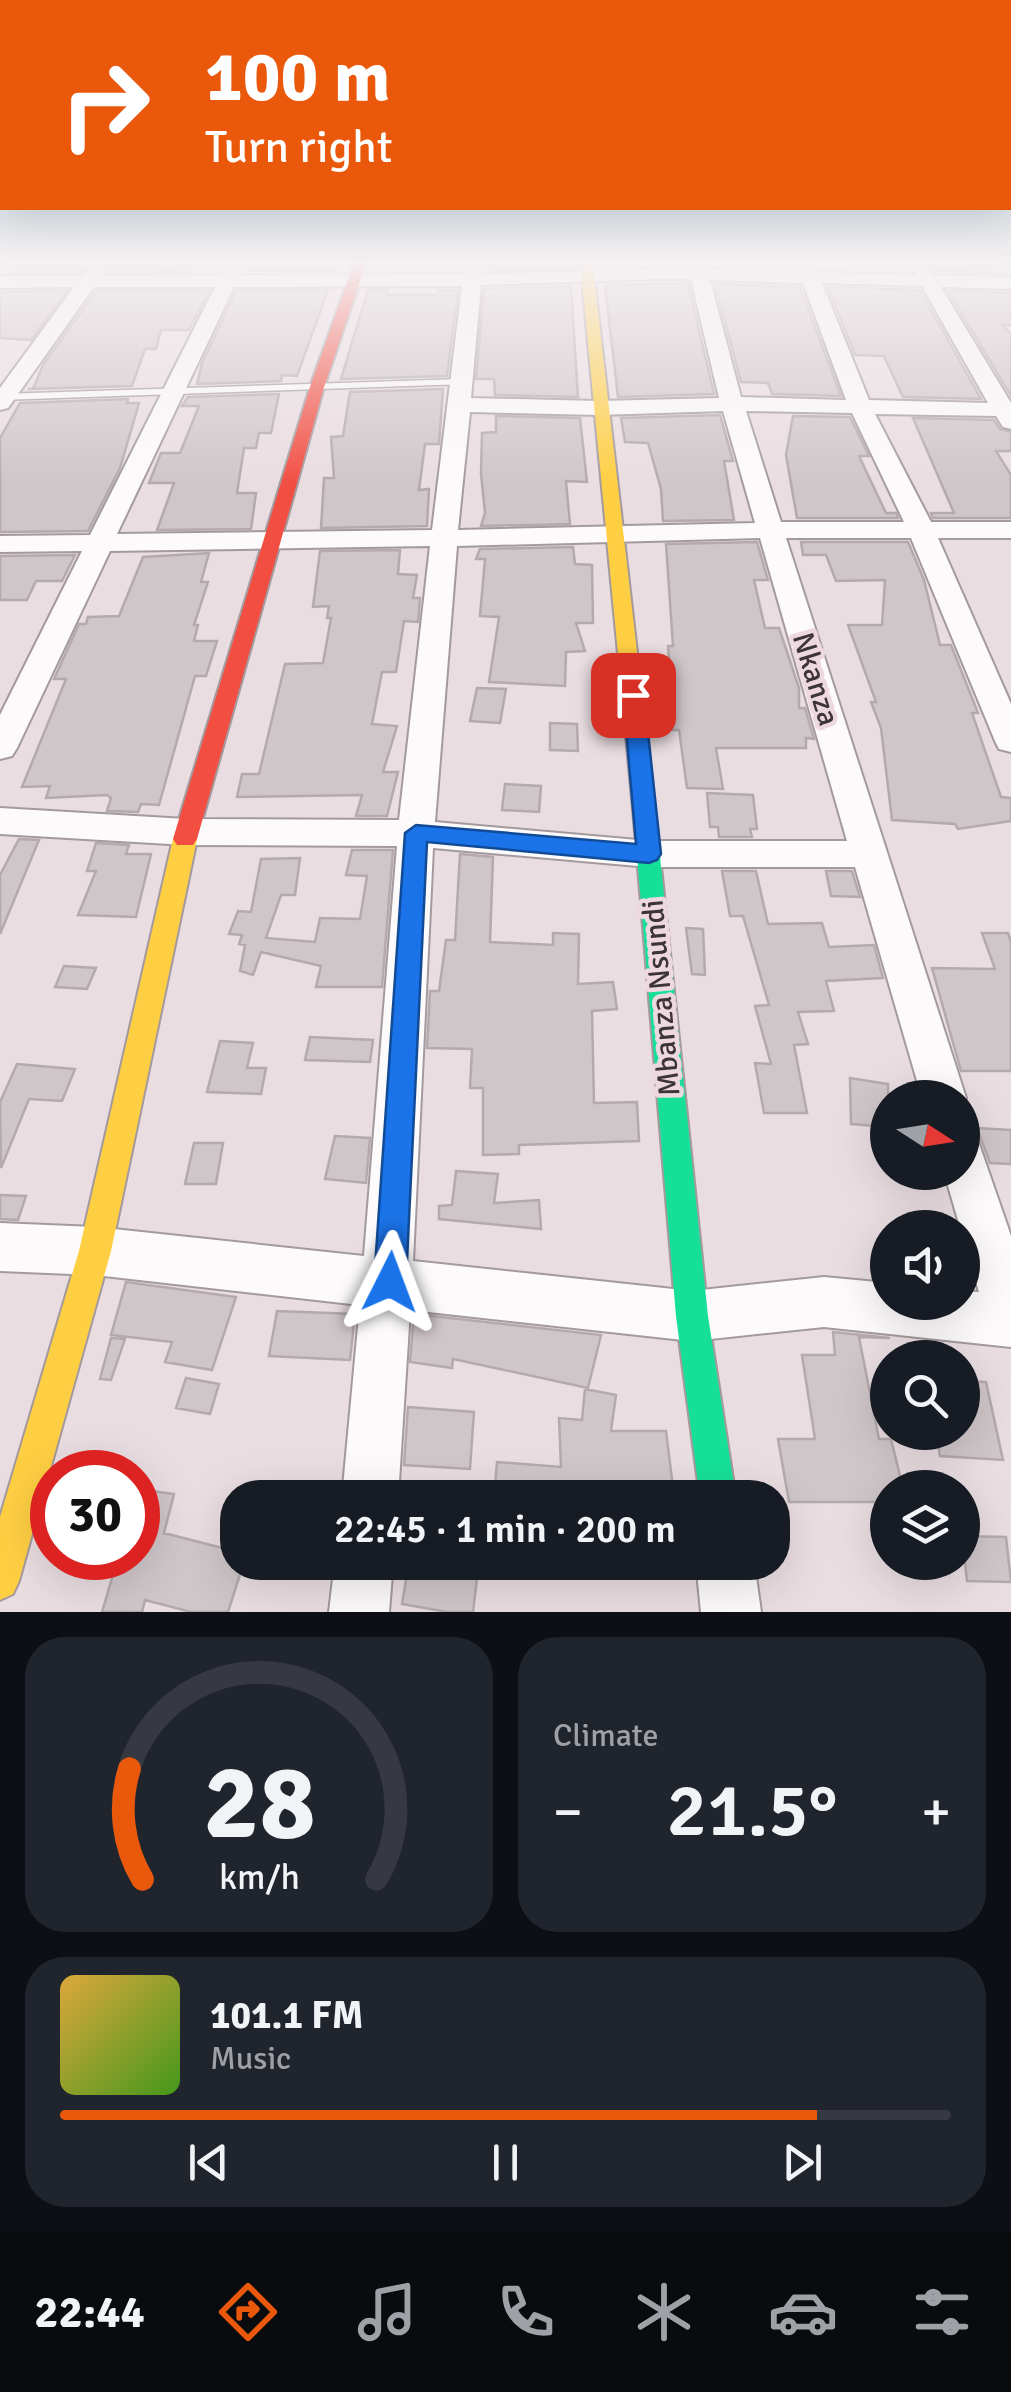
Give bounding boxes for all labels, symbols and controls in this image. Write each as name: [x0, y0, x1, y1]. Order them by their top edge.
text: 100 m: [205, 34, 390, 120]
icon: right: [40, 40, 170, 170]
text: Turn right: [205, 120, 393, 175]
street label: Nkanza: [784, 628, 847, 730]
pin: [591, 653, 676, 738]
icon: arrive: [606, 668, 661, 723]
street label: Mbanza Nsundi: [634, 898, 689, 1098]
north arrow: [870, 1080, 980, 1190]
map controls: [870, 1080, 980, 1580]
button: sound: [870, 1210, 980, 1320]
position arrow: [338, 1230, 442, 1334]
button: search: [870, 1340, 980, 1450]
speed limit sign: 30: [30, 1450, 160, 1580]
button: layers: [870, 1470, 980, 1580]
text: 22:45 · 1 min · 200 m: [334, 1506, 676, 1553]
text: Climate: [553, 1716, 659, 1755]
text: 28: [203, 1739, 315, 1867]
text: 21.5°: [666, 1764, 838, 1857]
text: −: [553, 1778, 583, 1846]
text: +: [921, 1778, 951, 1846]
text: km/h: [219, 1855, 299, 1899]
text: 101.1 FM: [210, 1992, 363, 2039]
text: Music: [210, 2039, 291, 2078]
icon: previous: [181, 2135, 236, 2190]
icon: pause: [478, 2135, 533, 2190]
icon: next: [775, 2135, 830, 2190]
icon: directions: [213, 2277, 283, 2347]
icon: music: [352, 2277, 422, 2347]
icon: phone: [491, 2277, 561, 2347]
icon: climate: [629, 2277, 699, 2347]
icon: car: [768, 2277, 838, 2347]
icon: filters: [907, 2277, 977, 2347]
text: 22:44: [34, 2285, 145, 2340]

